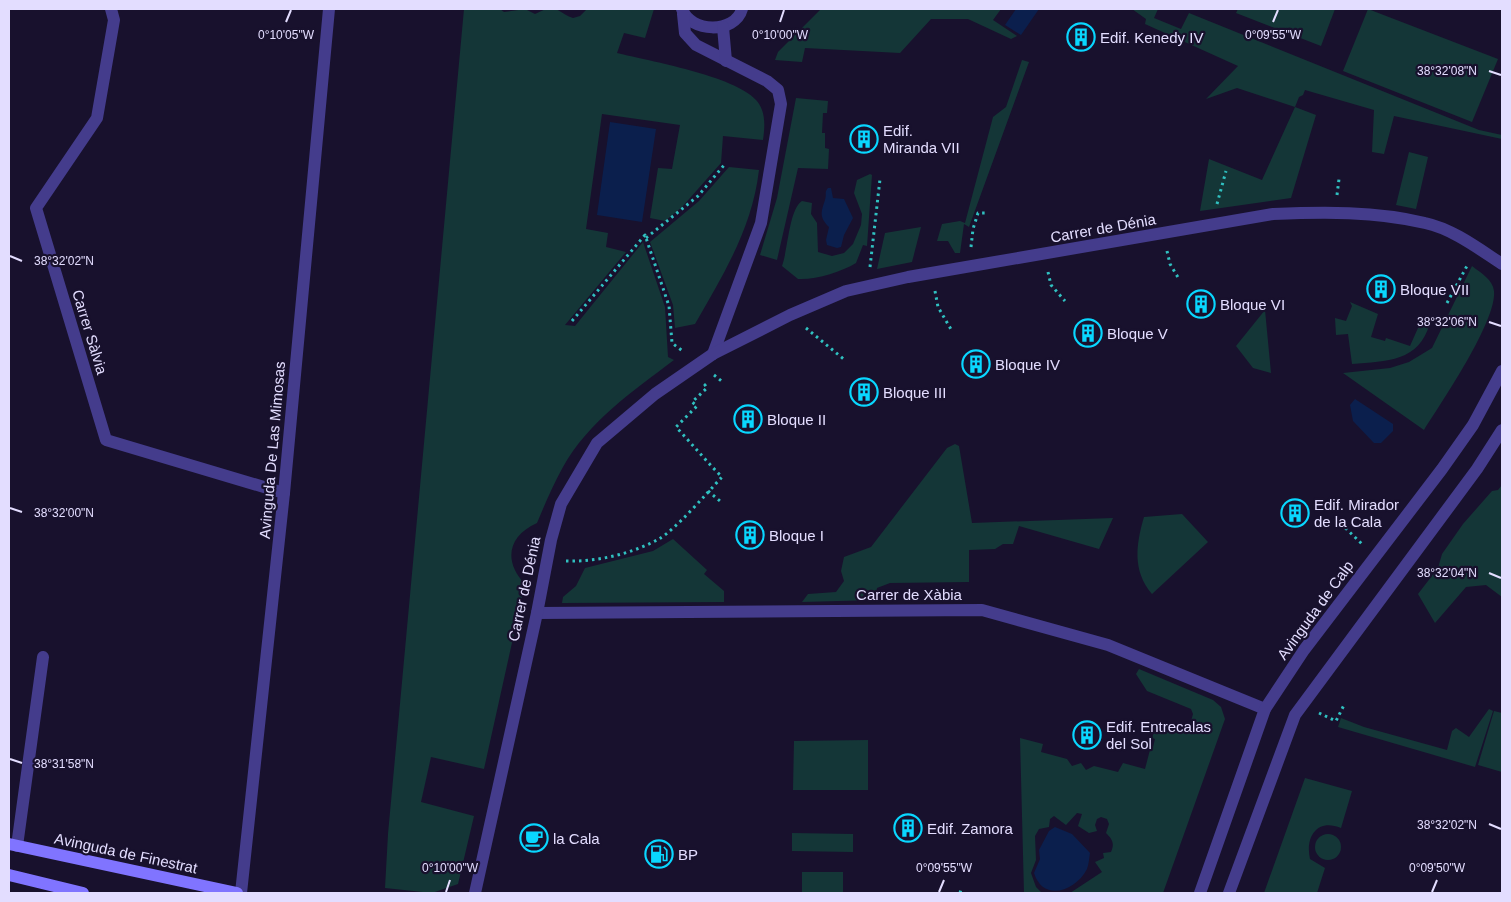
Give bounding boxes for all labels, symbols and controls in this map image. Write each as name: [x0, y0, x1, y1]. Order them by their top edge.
building icon: Edif. Kenedy IV: [1066, 22, 1096, 52]
text: 0°10'05"W: [258, 28, 315, 42]
text: 0°10'00"W: [752, 28, 809, 42]
text: 0°09'55"W: [1245, 28, 1302, 42]
place label: Edif. Kenedy IV: [1100, 29, 1203, 46]
text: 38°32'08"N: [1417, 64, 1477, 78]
place label: Edif. Miranda VII: [883, 122, 960, 156]
building icon: Edif. Miranda VII: [849, 124, 879, 154]
street label: Carrer de Dénia: [1049, 210, 1158, 246]
text: 38°32'02"N: [34, 254, 94, 268]
building icon: Bloque VII: [1366, 274, 1396, 304]
place label: Bloque VII: [1400, 281, 1469, 298]
street label: Carrer Sàlvia: [69, 288, 111, 377]
building icon: Bloque VI: [1186, 289, 1216, 319]
place label: Bloque VI: [1220, 296, 1285, 313]
text: 38°32'06"N: [1417, 315, 1477, 329]
building icon: Bloque V: [1073, 318, 1103, 348]
place label: Bloque V: [1107, 325, 1168, 342]
building icon: Bloque IV: [961, 349, 991, 379]
place label: Bloque IV: [995, 356, 1060, 373]
street label: Avinguda De Las Mimosas: [256, 361, 288, 539]
building icon: Bloque III: [849, 377, 879, 407]
place label: Bloque III: [883, 384, 946, 401]
building icon: Bloque II: [733, 404, 763, 434]
place label: Bloque II: [767, 411, 826, 428]
place label: Edif. Mirador de la Cala: [1314, 496, 1399, 530]
building icon: Edif. Mirador de la Cala: [1280, 498, 1310, 528]
text: 38°32'00"N: [34, 506, 94, 520]
building icon: Bloque I: [735, 520, 765, 550]
place label: Bloque I: [769, 527, 824, 544]
street label: Carrer de Dénia: [505, 534, 544, 643]
street label: Avinguda de Calp: [1273, 557, 1357, 663]
text: 38°32'04"N: [1417, 566, 1477, 580]
street label: Carrer de Xàbia: [856, 586, 963, 603]
place label: Edif. Entrecalas del Sol: [1106, 718, 1211, 752]
building icon: Edif. Entrecalas del Sol: [1072, 720, 1102, 750]
text: 38°31'58"N: [34, 757, 94, 771]
building icon: Edif. Zamora: [893, 813, 923, 843]
text: 38°32'02"N: [1417, 818, 1477, 832]
place label: Edif. Zamora: [927, 820, 1014, 837]
cafe icon: la Cala: [519, 823, 549, 853]
street label: Avinguda de Finestrat: [53, 830, 200, 877]
place label: la Cala: [553, 830, 600, 847]
fuel station icon: BP: [644, 839, 674, 869]
place label: BP: [678, 846, 698, 863]
text: 0°10'00"W: [422, 861, 479, 875]
text: 0°09'55"W: [916, 861, 973, 875]
text: 0°09'50"W: [1409, 861, 1466, 875]

